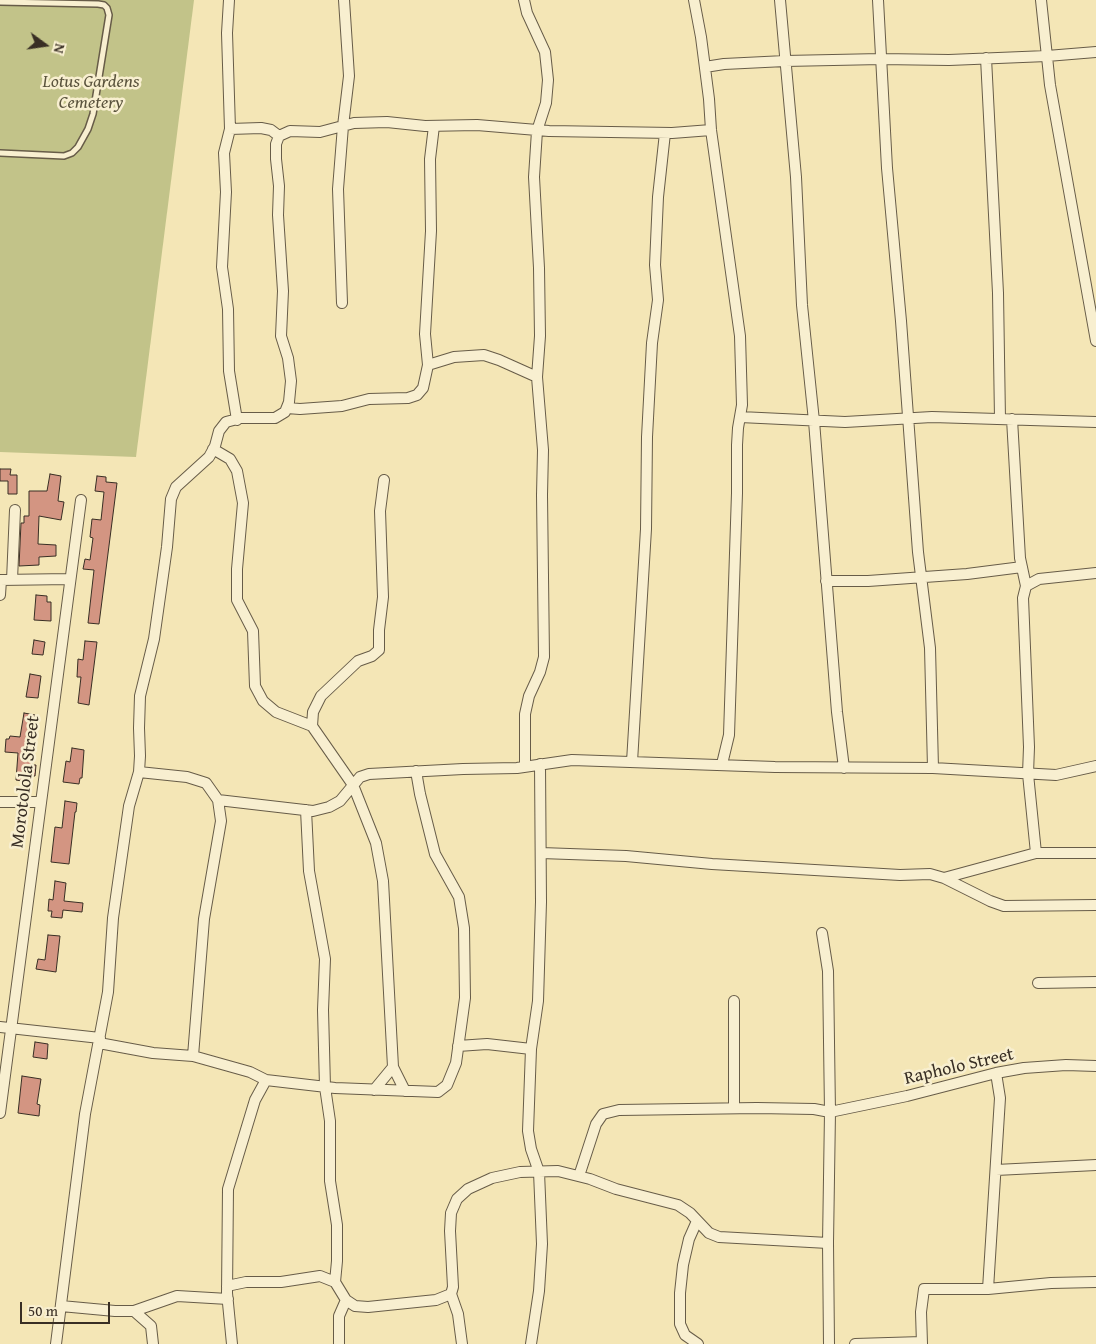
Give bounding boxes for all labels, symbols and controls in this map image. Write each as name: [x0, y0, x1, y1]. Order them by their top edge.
north arrow: [20, 20, 70, 70]
text: N: [49, 42, 70, 56]
park label: Lotus Gardens Cemetery: [43, 71, 139, 114]
street label: Morotolola Street: [7, 715, 45, 849]
street label: Rapholo Street: [902, 1044, 1016, 1090]
scale bar: [22, 1292, 112, 1324]
text: 50 m: [28, 1300, 58, 1321]

